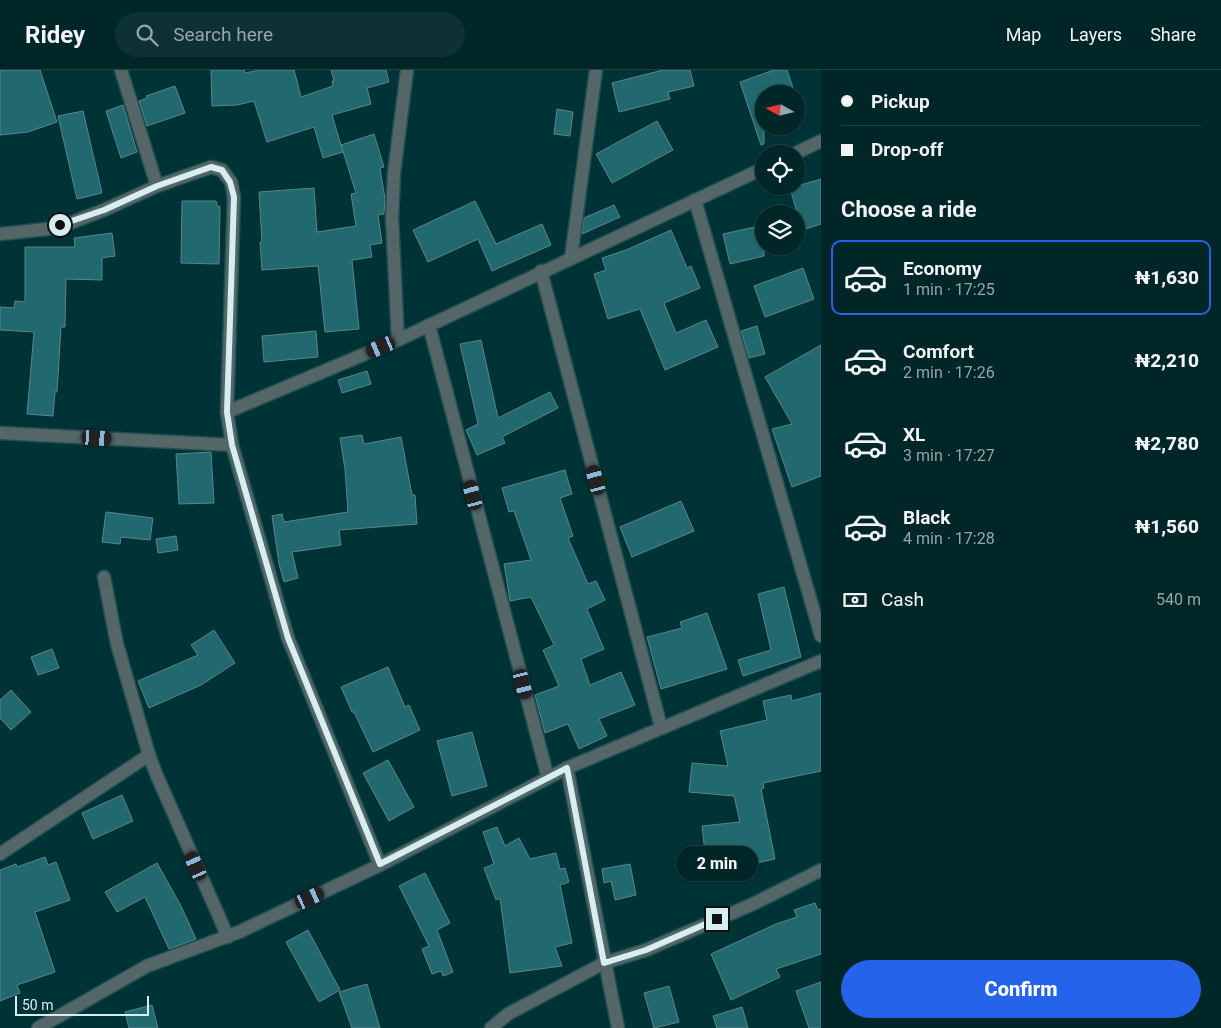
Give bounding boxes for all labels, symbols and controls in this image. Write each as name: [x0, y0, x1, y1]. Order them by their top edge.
search box: [115, 12, 465, 57]
text: Ridey: [25, 21, 85, 49]
icon: search: [133, 21, 161, 49]
text: Search here: [173, 23, 273, 46]
text: Map: [1006, 24, 1041, 45]
text: Layers: [1069, 24, 1122, 45]
text: Share: [1150, 24, 1196, 45]
north arrow: [755, 85, 805, 135]
map controls: [755, 85, 805, 255]
text: Pickup: [871, 90, 930, 113]
text: Drop-off: [871, 138, 943, 161]
button: locate: [755, 145, 805, 195]
text: Choose a ride: [841, 197, 977, 222]
button: layers: [755, 205, 805, 255]
route start: [49, 214, 71, 236]
icon: car: [843, 255, 888, 300]
text: Economy: [903, 257, 982, 280]
text: ₦1,630: [1135, 266, 1199, 289]
text: 1 min · 17:25: [903, 280, 995, 299]
car: [364, 334, 397, 360]
icon: car: [843, 338, 888, 383]
text: Comfort: [903, 340, 974, 363]
text: ₦2,210: [1135, 349, 1199, 372]
text: 2 min · 17:26: [903, 363, 995, 382]
icon: car: [843, 421, 888, 466]
text: XL: [903, 423, 925, 446]
car: [81, 430, 112, 446]
text: ₦2,780: [1135, 432, 1199, 455]
text: 3 min · 17:27: [903, 446, 995, 465]
car: [584, 464, 607, 496]
car: [461, 479, 484, 511]
icon: car: [843, 504, 888, 549]
text: Black: [903, 506, 950, 529]
text: ₦1,560: [1135, 515, 1199, 538]
text: 4 min · 17:28: [903, 529, 995, 548]
icon: cash: [841, 586, 869, 614]
text: Cash: [881, 588, 924, 611]
text: 540 m: [1156, 590, 1201, 609]
car: [512, 668, 533, 700]
callout: 2 min: [676, 846, 758, 882]
car: [183, 849, 208, 883]
text: 2 min: [697, 854, 737, 873]
car: [293, 885, 326, 911]
route end: [706, 908, 728, 930]
button: Confirm: [841, 960, 1201, 1018]
scale bar: [15, 993, 149, 1016]
text: 50 m: [22, 997, 54, 1013]

